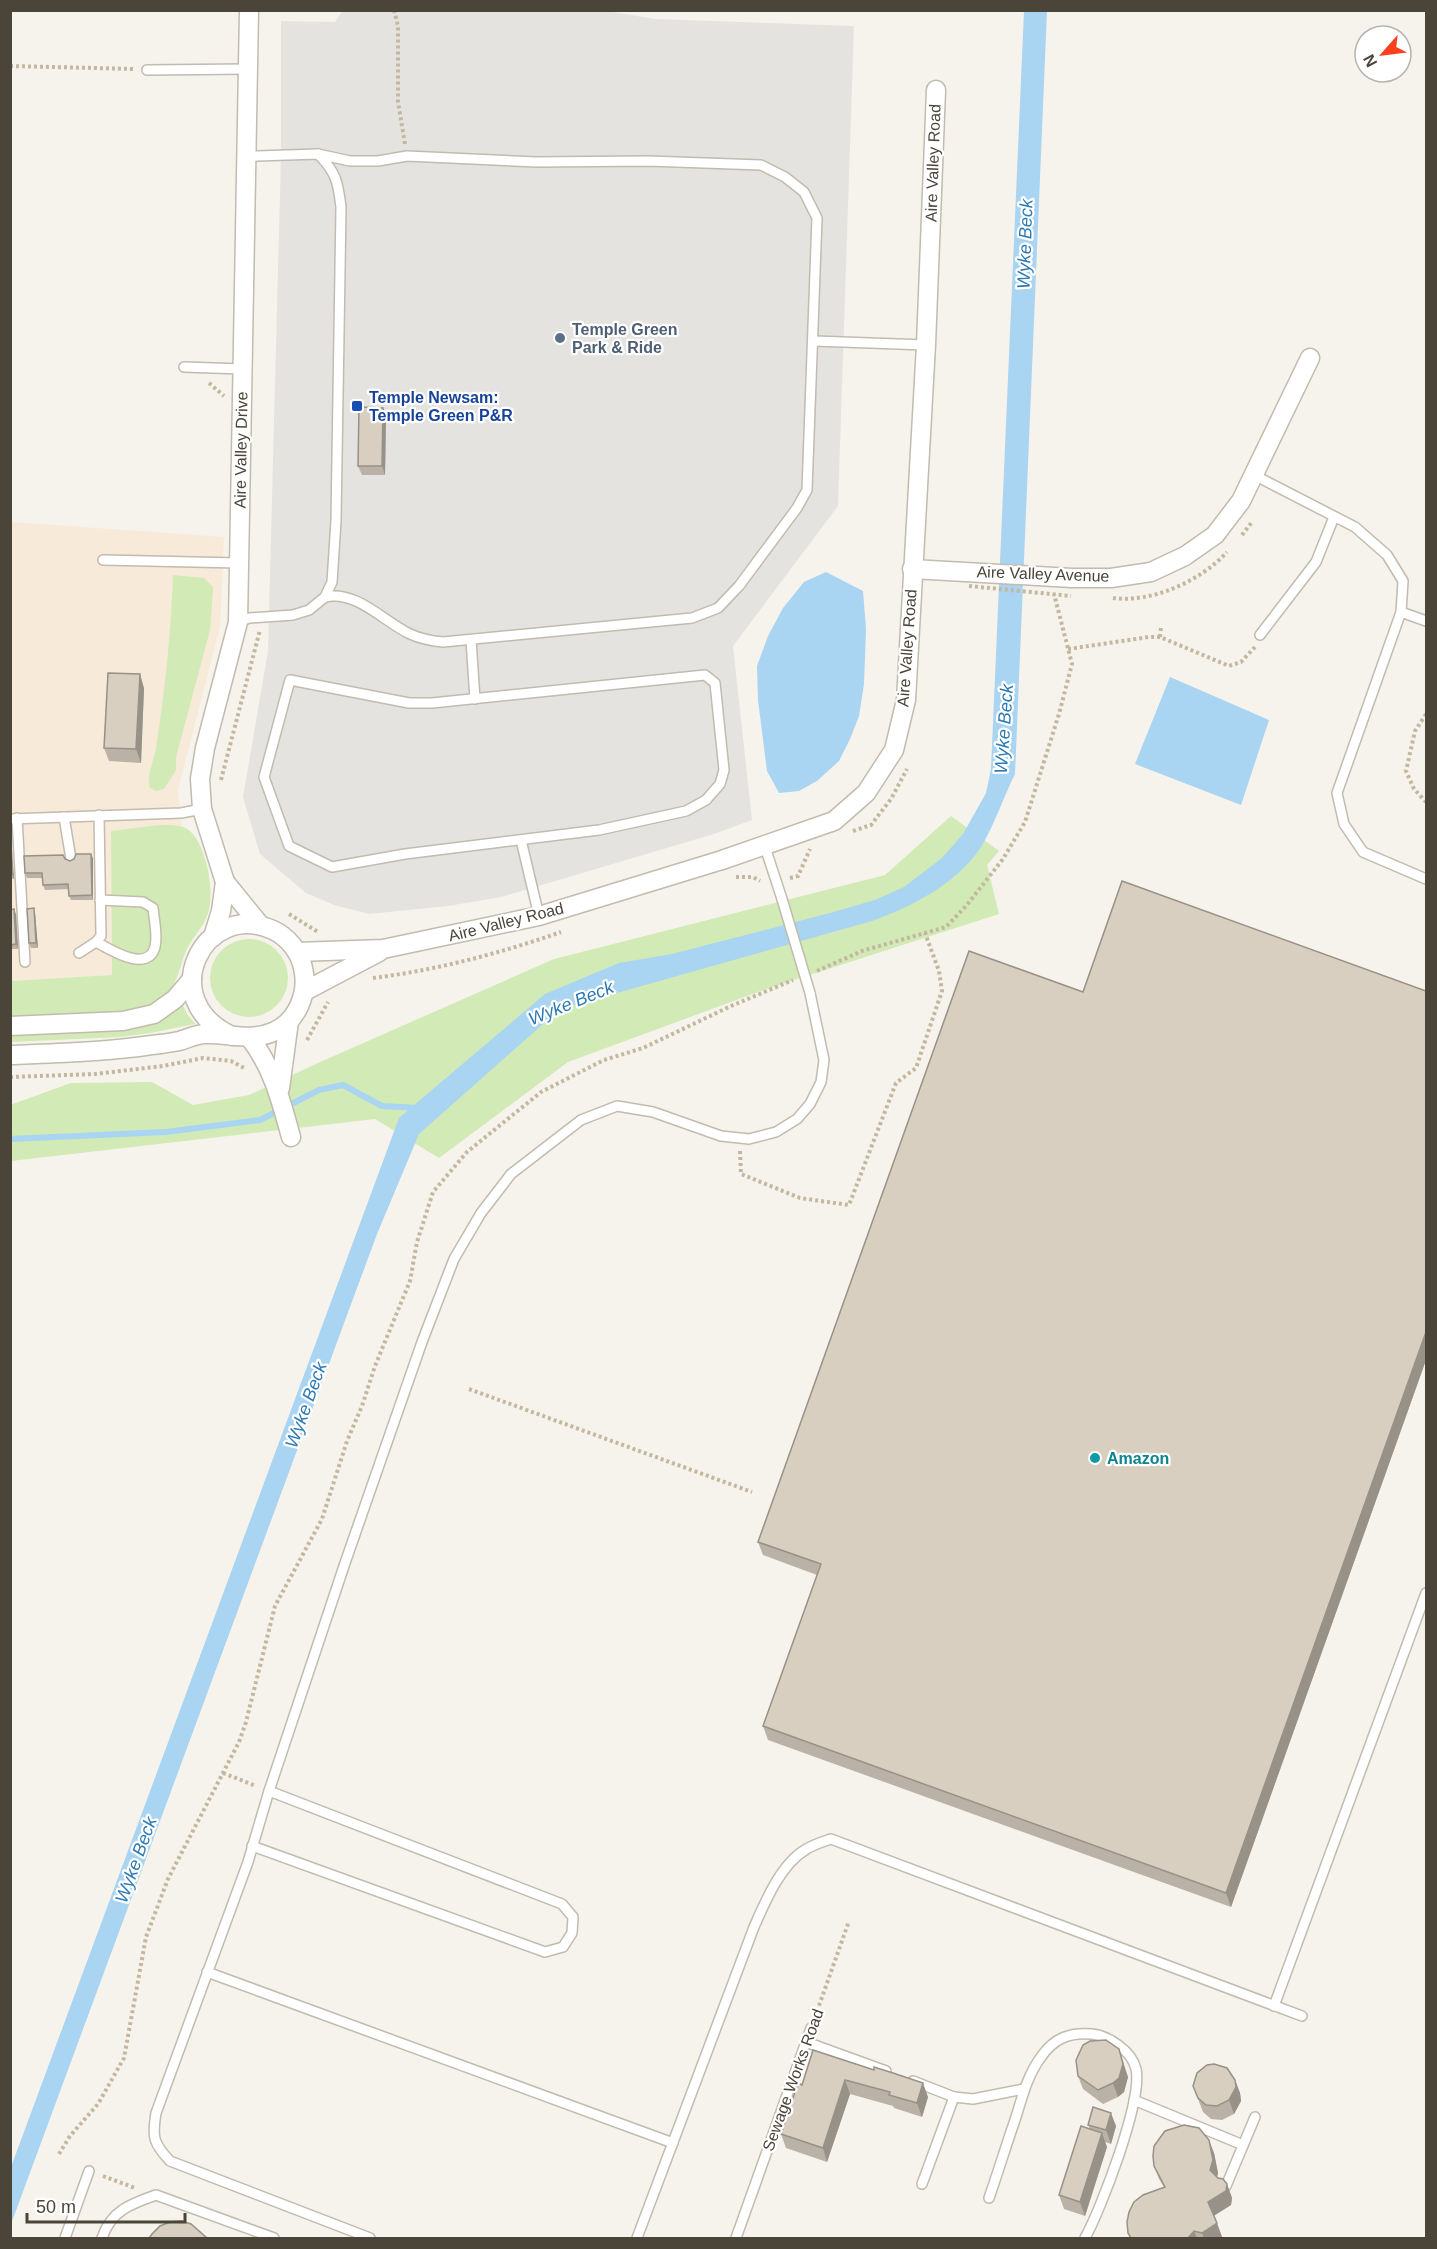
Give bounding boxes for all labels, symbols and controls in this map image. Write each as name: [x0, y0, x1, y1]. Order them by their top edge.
north arrow: [1353, 24, 1413, 84]
text: N: [1360, 52, 1380, 70]
street label: Aire Valley Road: [922, 104, 944, 222]
water label: Wyke Beck: [1013, 198, 1037, 289]
place label: Temple Green Park & Ride: [572, 321, 678, 356]
marker: Temple Green Park & Ride: [553, 331, 567, 345]
place label: Temple Newsam: Temple Green P&R: [369, 389, 513, 424]
street label: Aire Valley Drive: [231, 391, 251, 509]
marker: Temple Newsam: Temple Green P&R: [350, 399, 364, 413]
street label: Aire Valley Avenue: [976, 563, 1110, 585]
street label: Aire Valley Road: [894, 589, 920, 707]
water label: Wyke Beck: [991, 682, 1017, 775]
street label: Aire Valley Road: [447, 899, 565, 945]
water label: Wyke Beck: [526, 976, 617, 1029]
water label: Wyke Beck: [281, 1358, 331, 1451]
place label: Amazon: [1107, 1450, 1169, 1467]
marker: Amazon: [1088, 1451, 1102, 1465]
water label: Wyke Beck: [111, 1813, 161, 1906]
street label: Sewage Works Road: [759, 2007, 827, 2153]
scale bar: [27, 2186, 184, 2224]
text: 50 m: [36, 2197, 76, 2217]

